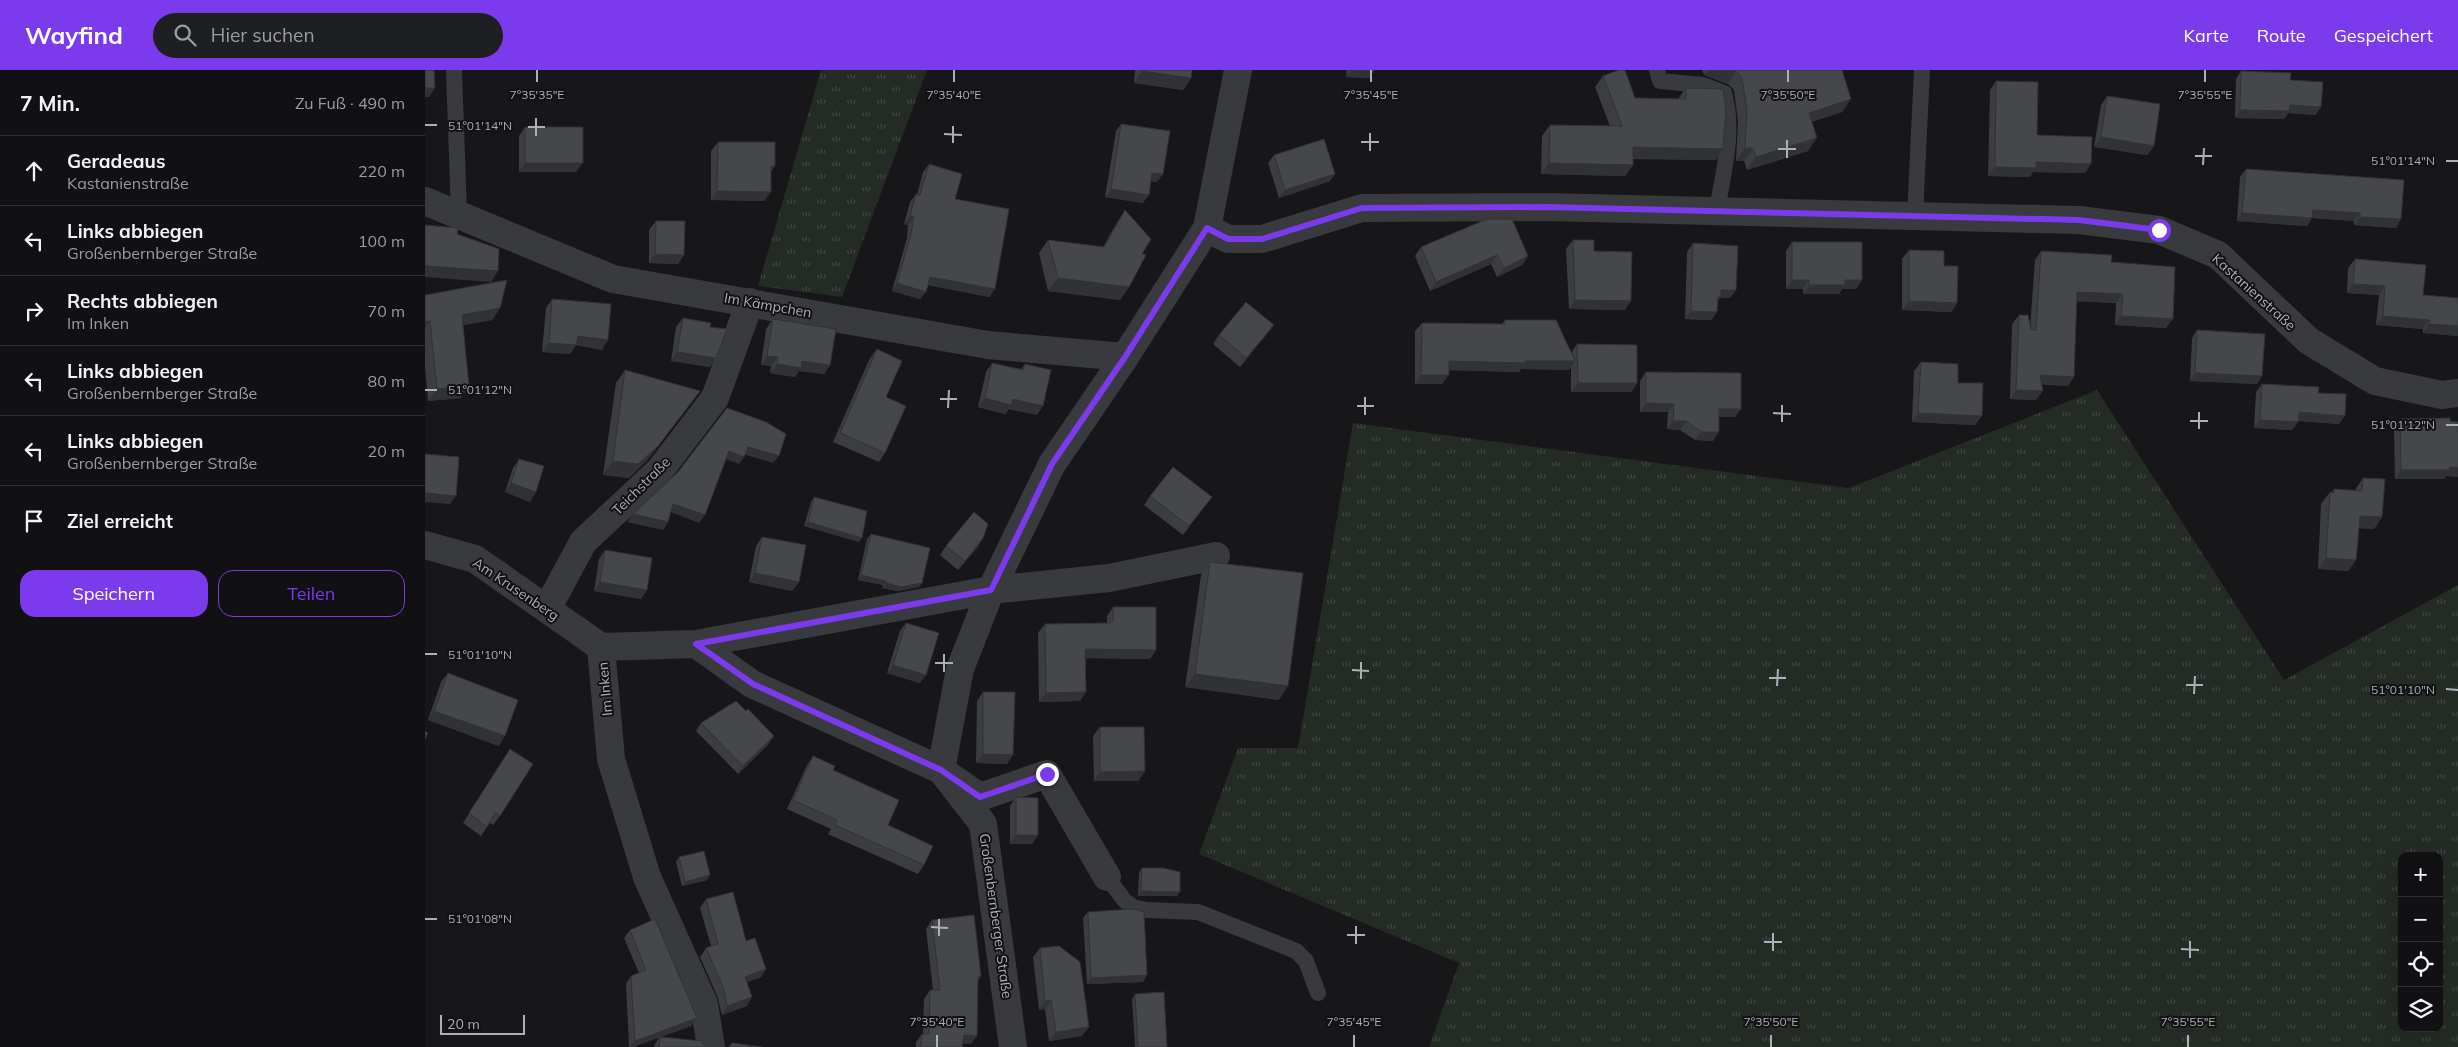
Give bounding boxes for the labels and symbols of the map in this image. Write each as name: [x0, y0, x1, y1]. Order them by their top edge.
text: 7°35'35"E: [510, 87, 564, 102]
text: 7°35'40"E: [927, 87, 981, 102]
text: 7°35'45"E: [1344, 87, 1398, 102]
text: 7°35'50"E: [1761, 87, 1815, 102]
text: 7°35'55"E: [2178, 87, 2232, 102]
text: 51°01'14"N: [448, 118, 512, 133]
text: 51°01'14"N: [2371, 153, 2435, 168]
route start: [2148, 219, 2171, 242]
street label: Kastanienstraße: [2208, 250, 2300, 334]
street label: Im Kämpchen: [723, 288, 813, 322]
text: 51°01'12"N: [448, 382, 512, 397]
text: 51°01'12"N: [2371, 417, 2435, 432]
street label: Teichstraße: [608, 453, 674, 519]
street label: Am Krusenberg: [469, 553, 563, 625]
text: 51°01'10"N: [448, 647, 512, 662]
street label: Im Inken: [594, 661, 616, 717]
text: 51°01'10"N: [2371, 682, 2435, 697]
route end: [1036, 763, 1059, 786]
street label: Großenbernberger Straße: [975, 832, 1017, 1000]
text: 51°01'08"N: [448, 911, 512, 926]
scale bar: [440, 1012, 525, 1035]
text: 7°35'40"E: [910, 1014, 964, 1029]
text: 7°35'45"E: [1327, 1014, 1381, 1029]
text: 7°35'50"E: [1744, 1014, 1798, 1029]
text: 7°35'55"E: [2161, 1014, 2215, 1029]

